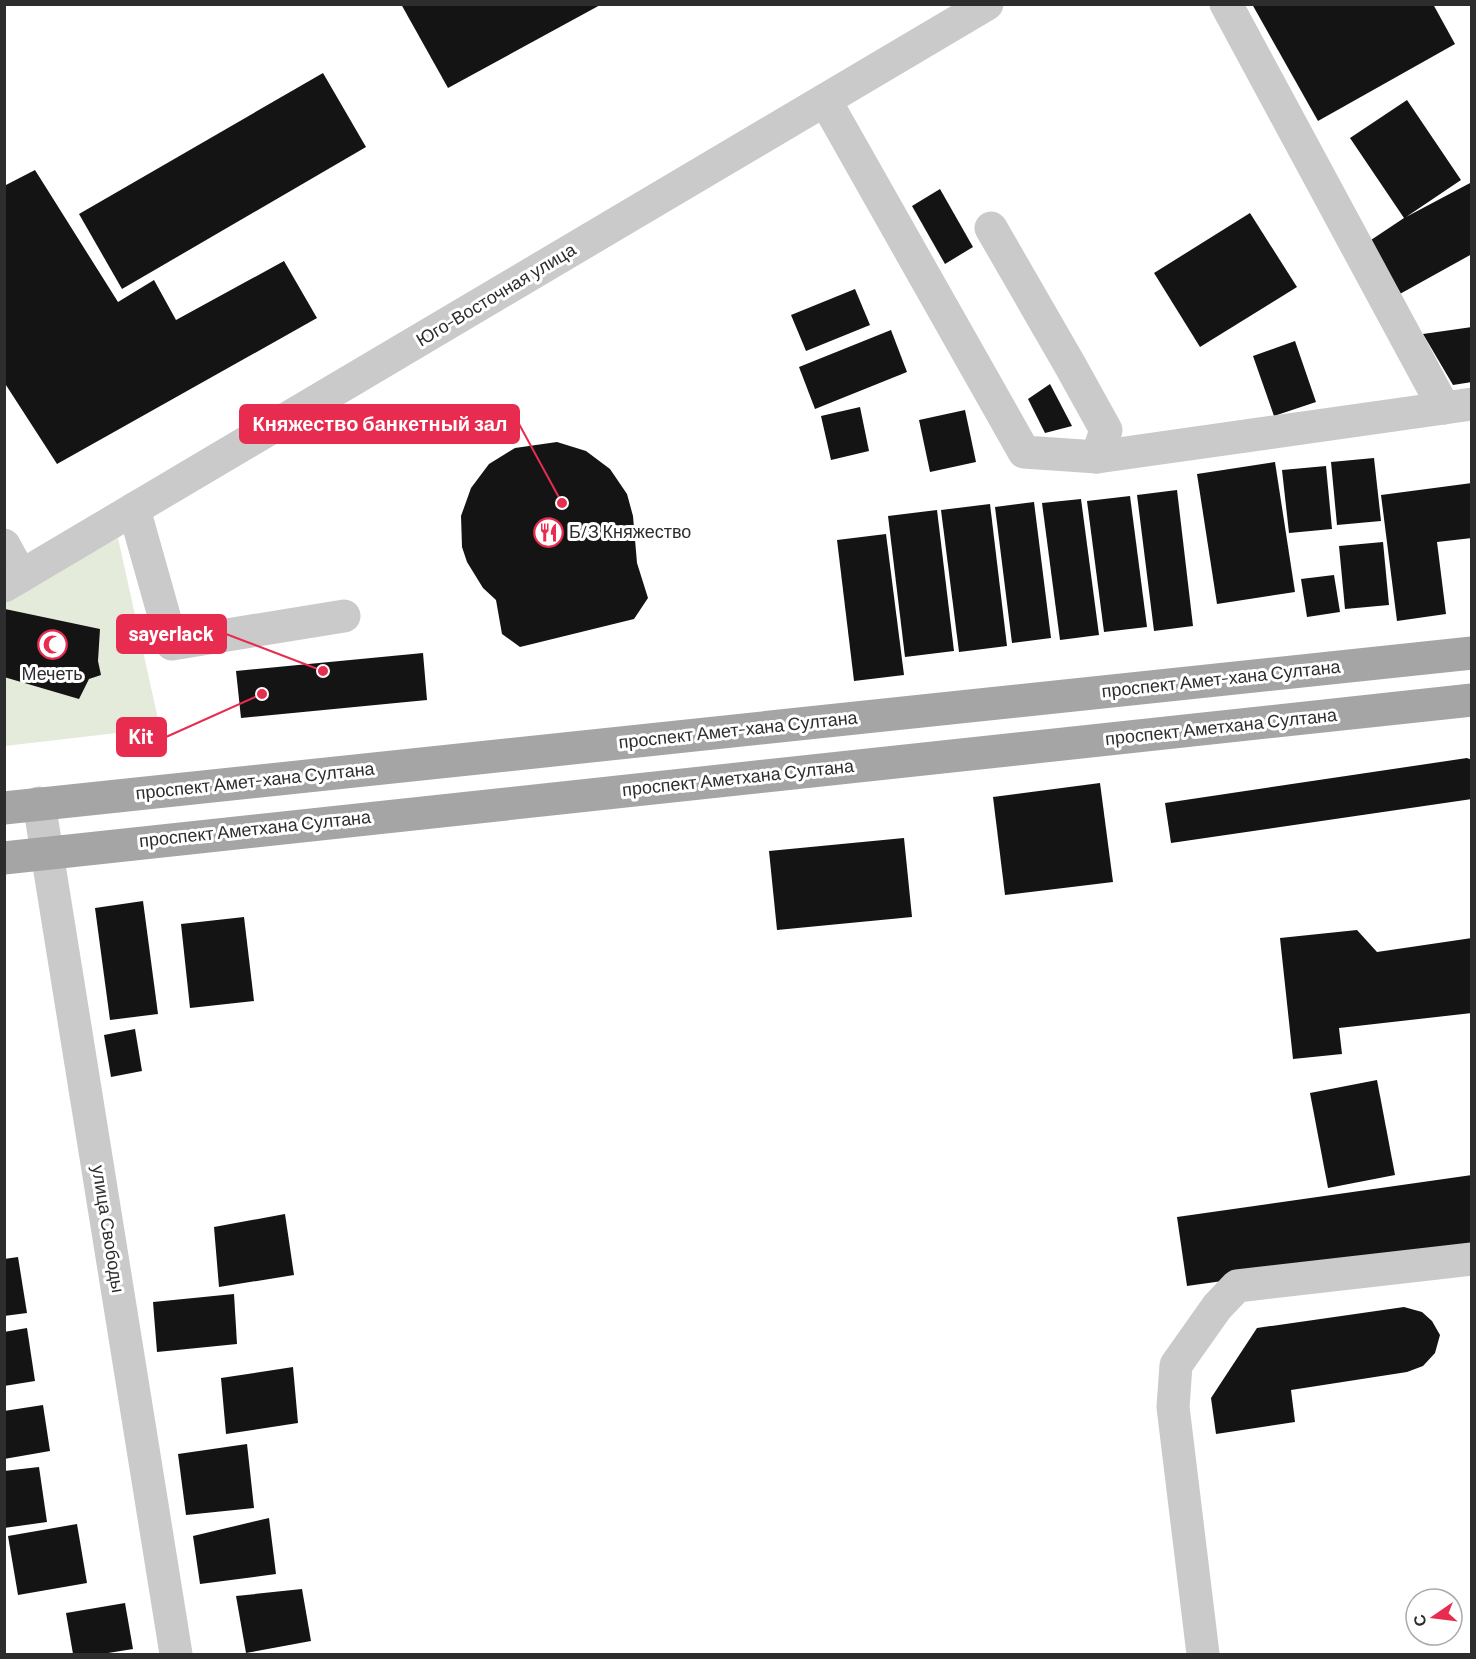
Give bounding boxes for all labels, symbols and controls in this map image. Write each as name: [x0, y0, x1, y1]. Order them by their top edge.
street label: Юго-Восточная улица: [412, 237, 580, 351]
callout: Княжество банкетный зал: [240, 405, 519, 443]
text: Княжество банкетный зал: [252, 411, 508, 435]
restaurant icon: Б/З Княжество: [532, 516, 564, 548]
place label: Б/З Княжество: [569, 520, 691, 542]
callout: sayerlack: [117, 615, 226, 653]
text: sayerlack: [128, 621, 214, 645]
mosque icon: Мечеть: [36, 629, 68, 661]
street label: проспект Амет-хана Султана: [1100, 654, 1342, 701]
place label: Мечеть: [21, 662, 83, 684]
street label: проспект Аметхана Султана: [1104, 703, 1339, 749]
street label: проспект Амет-хана Султана: [617, 705, 859, 752]
callout: Kit: [117, 718, 166, 756]
text: Kit: [128, 724, 154, 748]
street label: проспект Аметхана Султана: [621, 754, 856, 800]
street label: проспект Амет-хана Султана: [134, 756, 376, 803]
street label: проспект Аметхана Султана: [138, 805, 373, 851]
street label: улица Свободы: [88, 1164, 130, 1294]
north arrow: [1404, 1587, 1464, 1647]
text: С: [1408, 1612, 1430, 1629]

